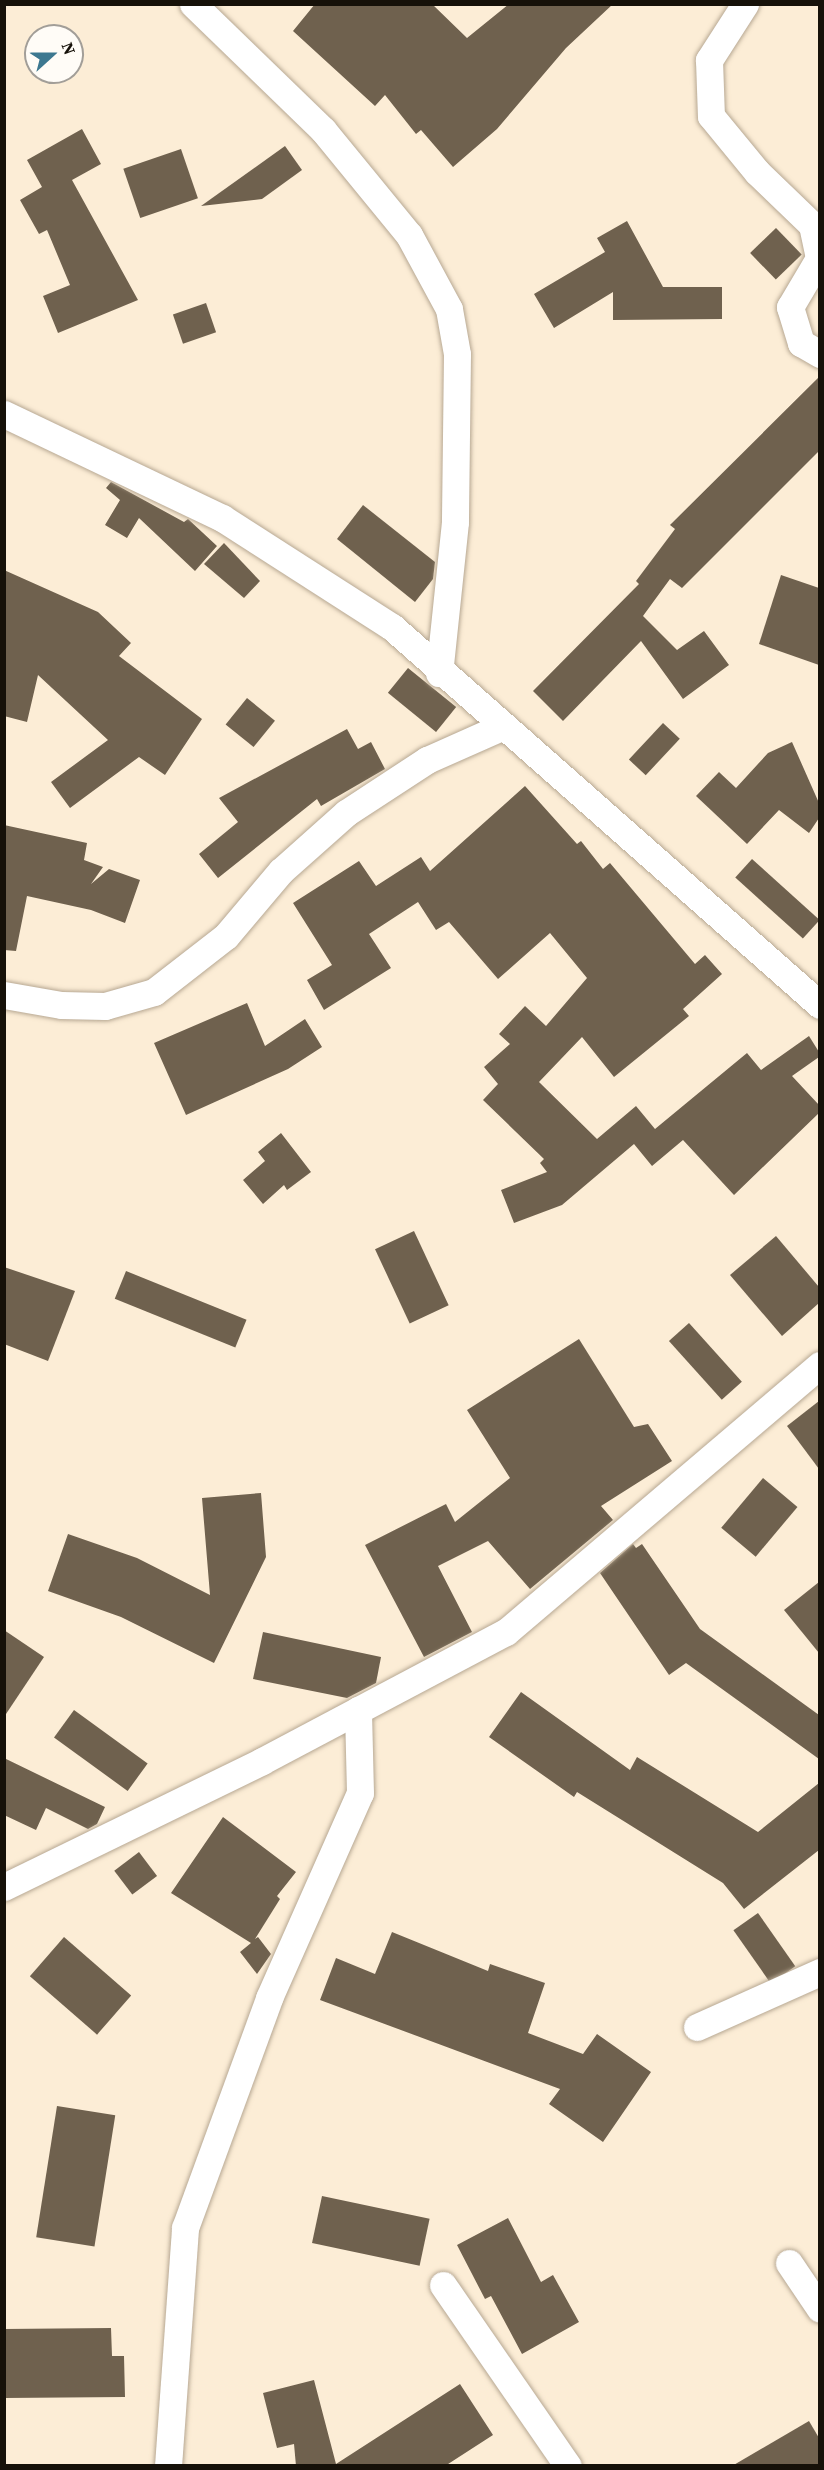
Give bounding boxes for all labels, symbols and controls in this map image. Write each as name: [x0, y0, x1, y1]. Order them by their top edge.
north arrow: [24, 24, 84, 84]
text: N: [57, 39, 81, 58]

